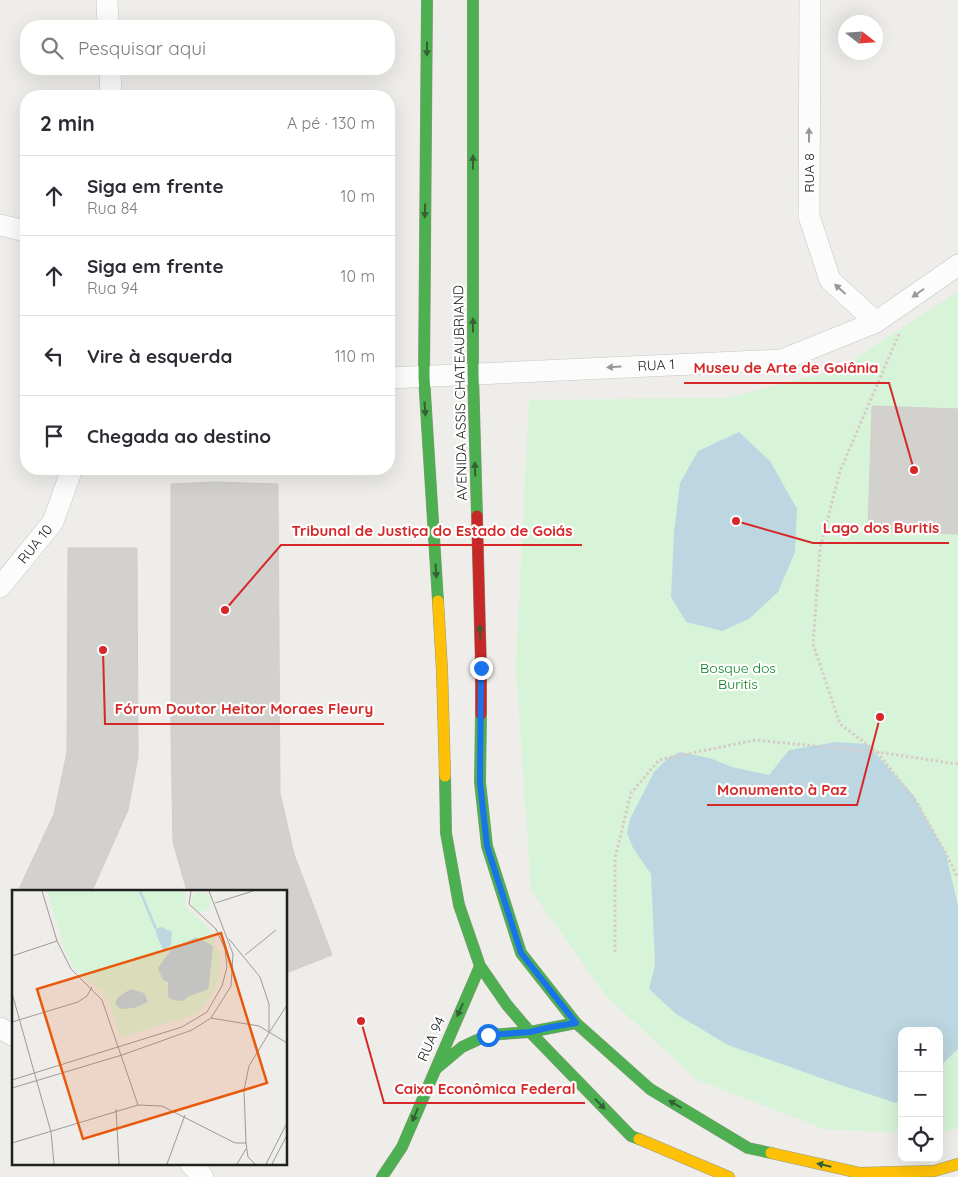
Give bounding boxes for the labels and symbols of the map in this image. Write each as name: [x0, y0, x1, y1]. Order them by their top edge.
north arrow: [838, 15, 883, 60]
one-way arrow: [422, 41, 430, 57]
one-way arrow: [806, 127, 814, 143]
street label: RUA 8: [800, 153, 818, 193]
one-way arrow: [469, 154, 477, 170]
one-way arrow: [421, 203, 429, 219]
one-way arrow: [833, 284, 846, 295]
street label: AVENIDA ASSIS CHATEAUBRIAND: [449, 285, 471, 501]
one-way arrow: [911, 288, 925, 298]
one-way arrow: [469, 316, 477, 332]
callout: Museu de Arte de Goiânia: [684, 353, 889, 383]
street label: RUA 1: [637, 355, 675, 375]
text: Museu de Arte de Goiânia: [694, 358, 878, 377]
one-way arrow: [606, 364, 622, 372]
one-way arrow: [422, 401, 430, 417]
one-way arrow: [471, 461, 479, 477]
callout: Lago dos Buritis: [813, 513, 949, 543]
callout: Tribunal de Justiça do Estado de Goiás: [281, 515, 582, 545]
text: Lago dos Buritis: [823, 518, 939, 537]
street label: RUA 10: [14, 521, 56, 567]
text: Tribunal de Justiça do Estado de Goiás: [291, 521, 573, 540]
one-way arrow: [432, 563, 440, 579]
one-way arrow: [476, 624, 484, 640]
route end: [470, 657, 493, 680]
park label: Bosque dos Buritis: [700, 659, 776, 693]
callout: Fórum Doutor Heitor Moraes Fleury: [105, 694, 384, 724]
text: Fórum Doutor Heitor Moraes Fleury: [115, 699, 373, 718]
callout: Monumento à Paz: [707, 775, 857, 805]
text: Monumento à Paz: [717, 780, 847, 799]
inset map: [12, 890, 288, 1164]
one-way arrow: [456, 1003, 464, 1017]
street label: RUA 94: [413, 1014, 449, 1064]
route start: [477, 1024, 500, 1047]
callout: Caixa Econômica Federal: [384, 1073, 585, 1103]
text: Caixa Econômica Federal: [394, 1079, 576, 1098]
one-way arrow: [594, 1098, 606, 1110]
one-way arrow: [669, 1100, 682, 1109]
one-way arrow: [411, 1108, 419, 1123]
one-way arrow: [816, 1161, 831, 1169]

